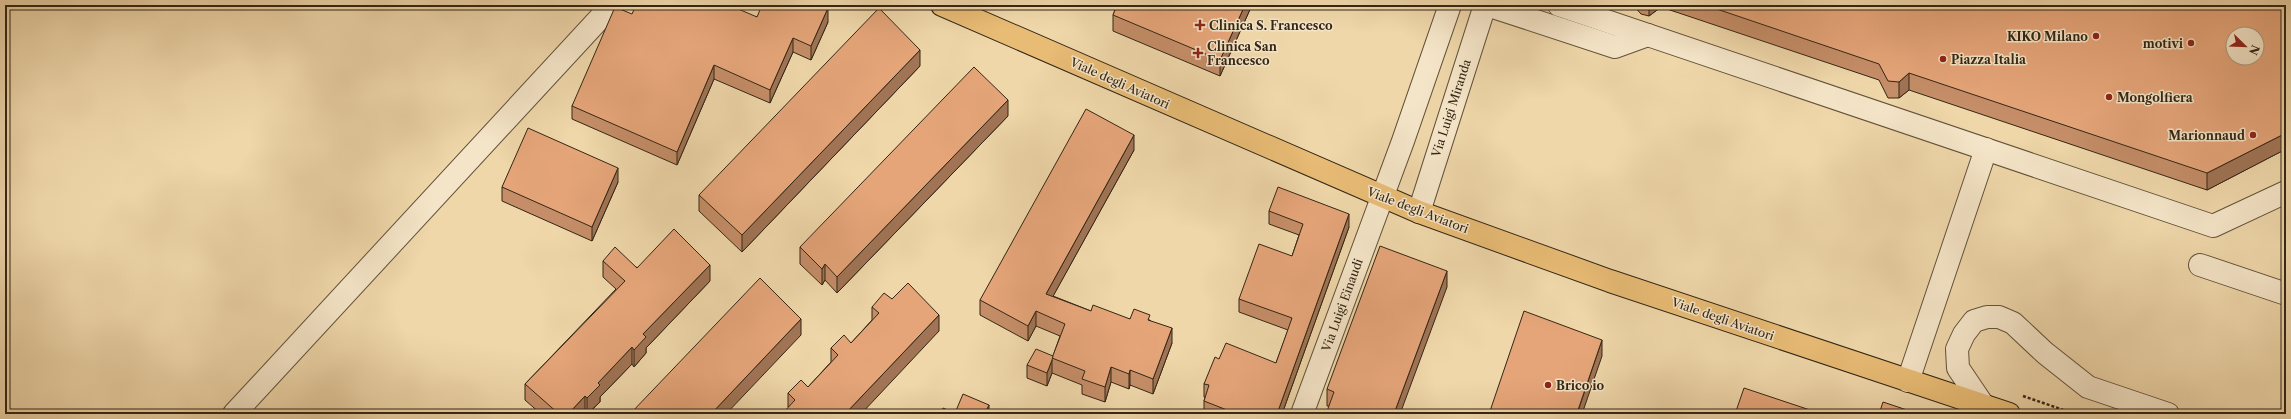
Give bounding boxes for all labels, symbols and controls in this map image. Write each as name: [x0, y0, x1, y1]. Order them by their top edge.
place label: Clinica S. Francesco: [1209, 18, 1333, 33]
marker: Clinica S. Francesco: [1194, 19, 1206, 31]
north arrow: [2225, 26, 2265, 66]
place label: KIKO Milano: [2007, 29, 2088, 44]
marker: KIKO Milano: [2091, 31, 2101, 41]
place label: motivi: [2143, 36, 2184, 51]
marker: motivi: [2186, 38, 2196, 48]
place label: Clinica San Francesco: [1207, 39, 1278, 68]
text: N: [2246, 43, 2263, 57]
marker: Clinica San Francesco: [1192, 47, 1204, 59]
place label: Piazza Italia: [1951, 52, 2027, 67]
street label: Viale degli Aviatori: [1067, 54, 1172, 112]
marker: Piazza Italia: [1938, 54, 1948, 64]
street label: Via Luigi Miranda: [1428, 57, 1474, 160]
place label: Mongolfiera: [2117, 90, 2194, 105]
marker: Mongolfiera: [2104, 92, 2114, 102]
place label: Marionnaud: [2168, 128, 2245, 143]
marker: Marionnaud: [2248, 130, 2258, 140]
street label: Viale degli Aviatori: [1364, 183, 1471, 236]
street label: Via Luigi Einaudi: [1318, 256, 1366, 355]
street label: Viale degli Aviatori: [1669, 294, 1777, 344]
place label: Brico io: [1556, 378, 1605, 393]
marker: Brico io: [1543, 380, 1553, 390]

